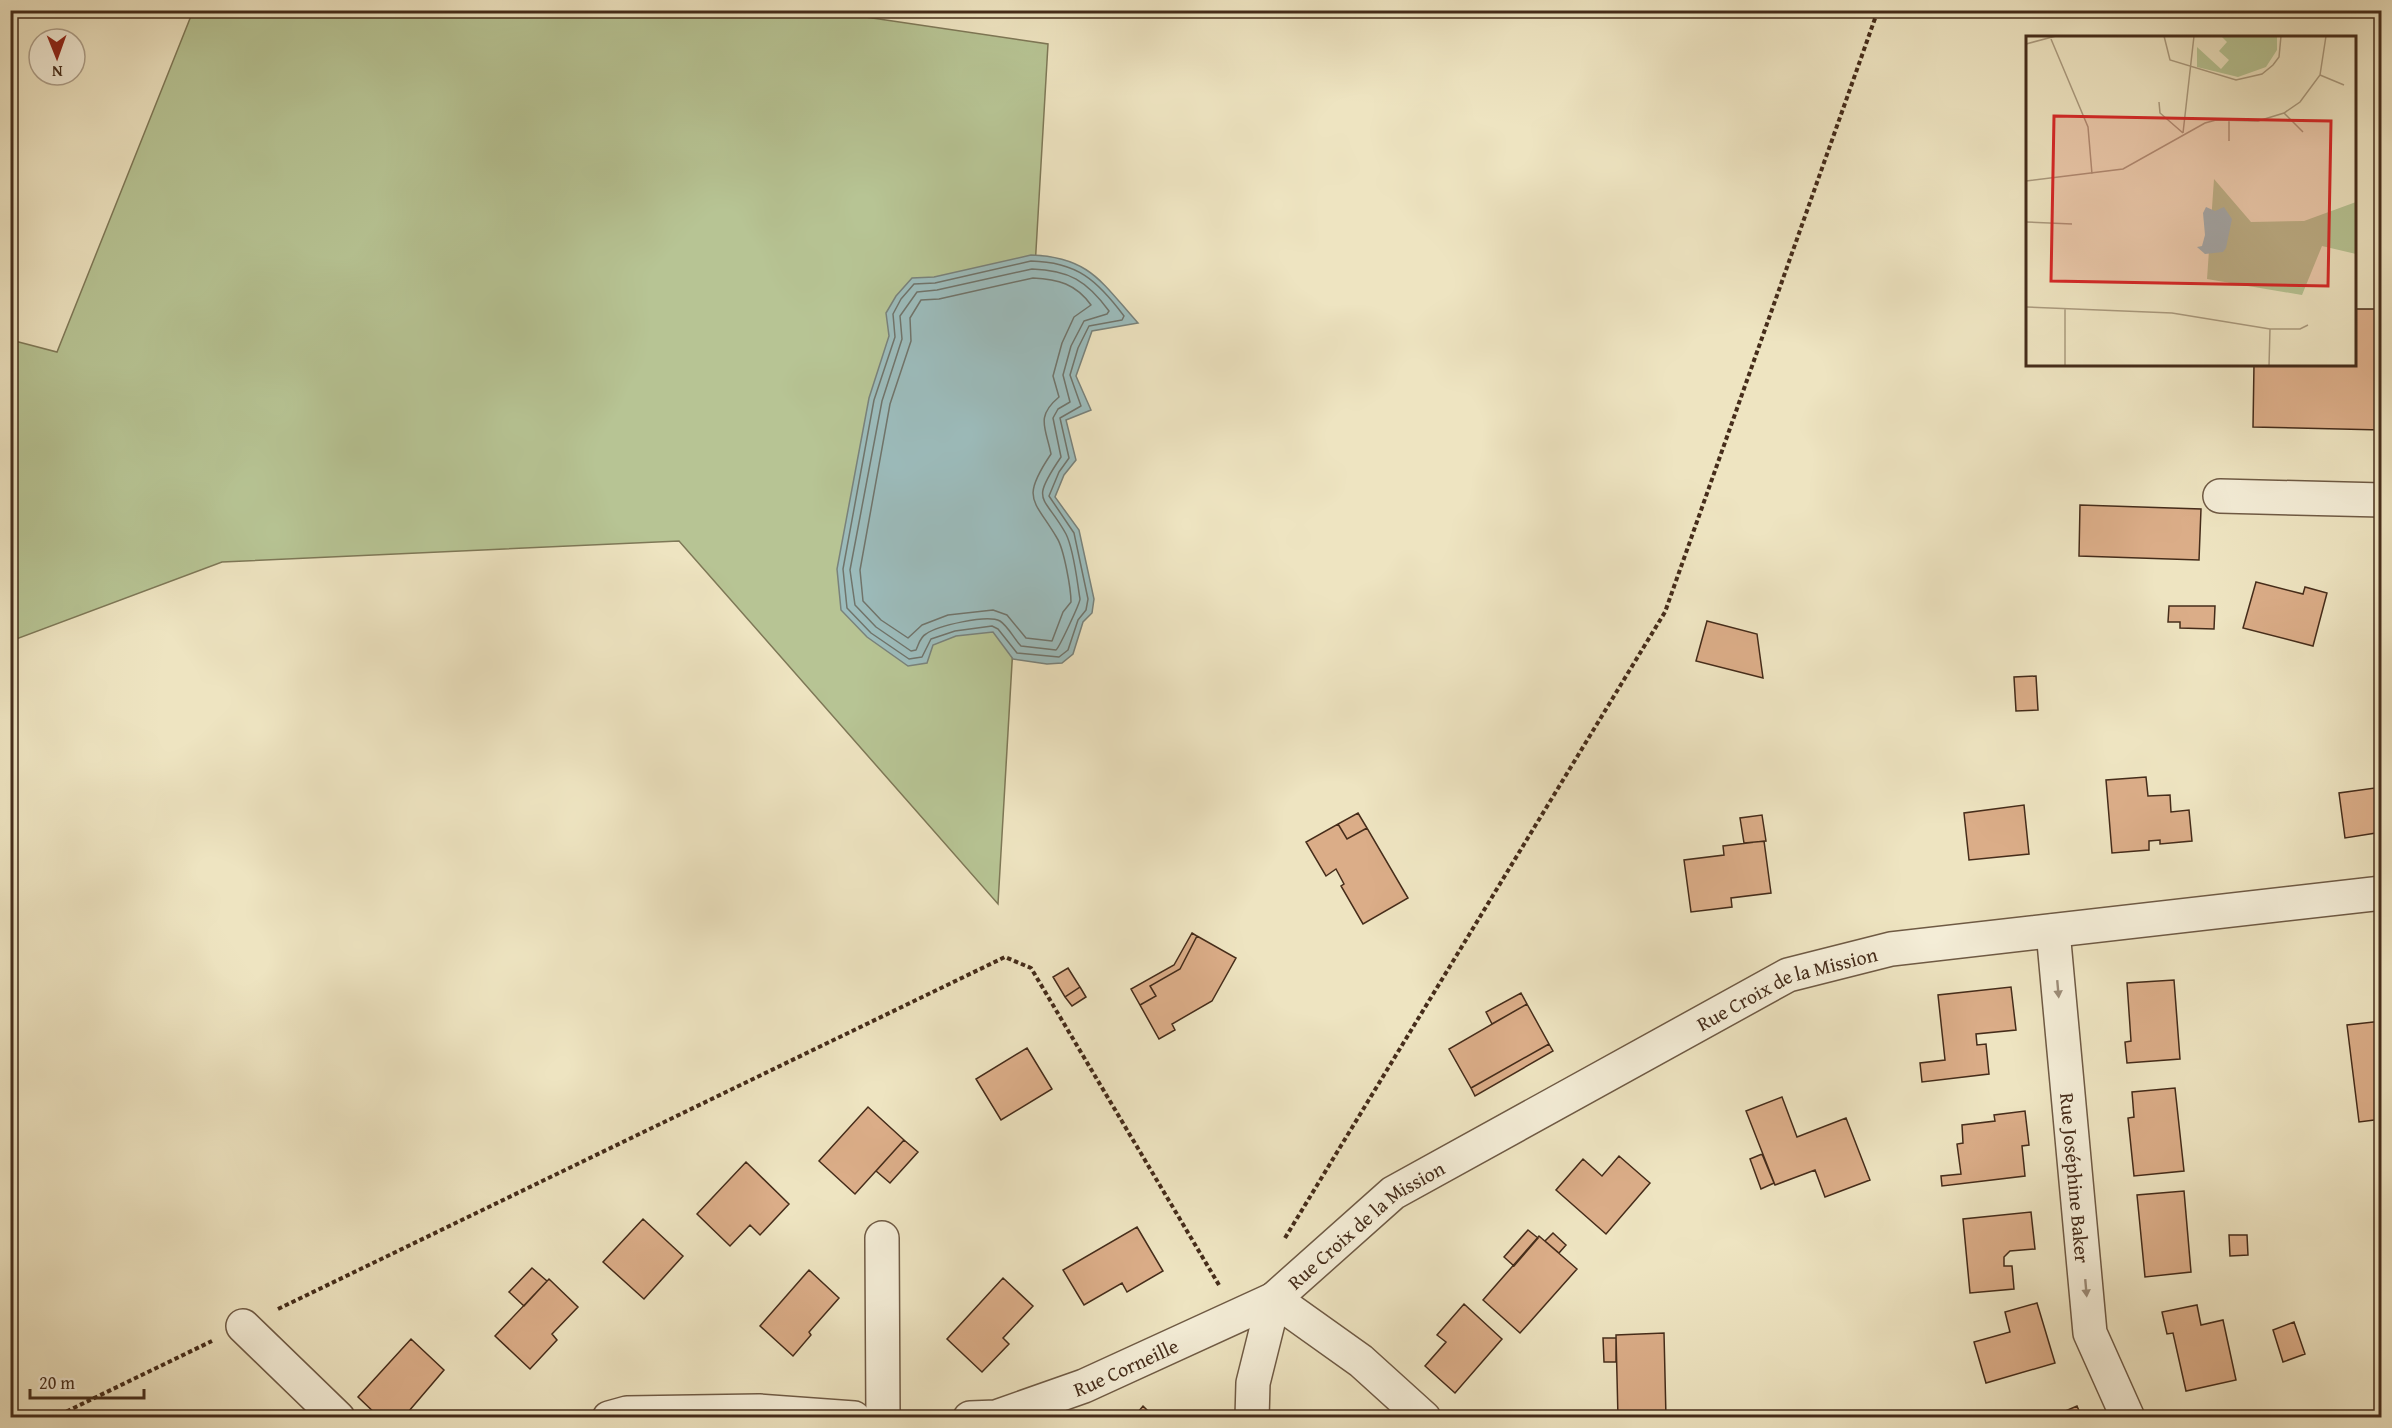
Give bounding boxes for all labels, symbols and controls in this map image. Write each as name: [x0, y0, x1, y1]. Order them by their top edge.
north arrow: [27, 27, 87, 87]
inset map: [2026, 36, 2356, 366]
text: N: [51, 60, 63, 84]
street label: Rue Croix de la Mission: [1691, 939, 1880, 1037]
one-way arrow: [2054, 980, 2063, 999]
street label: Rue Joséphine Baker: [2053, 1092, 2098, 1264]
street label: Rue Croix de la Mission: [1280, 1153, 1450, 1296]
one-way arrow: [2081, 1278, 2091, 1297]
street label: Rue Corneille: [1069, 1330, 1183, 1403]
scale bar: [30, 1362, 144, 1400]
text: 20 m: [39, 1369, 75, 1396]

